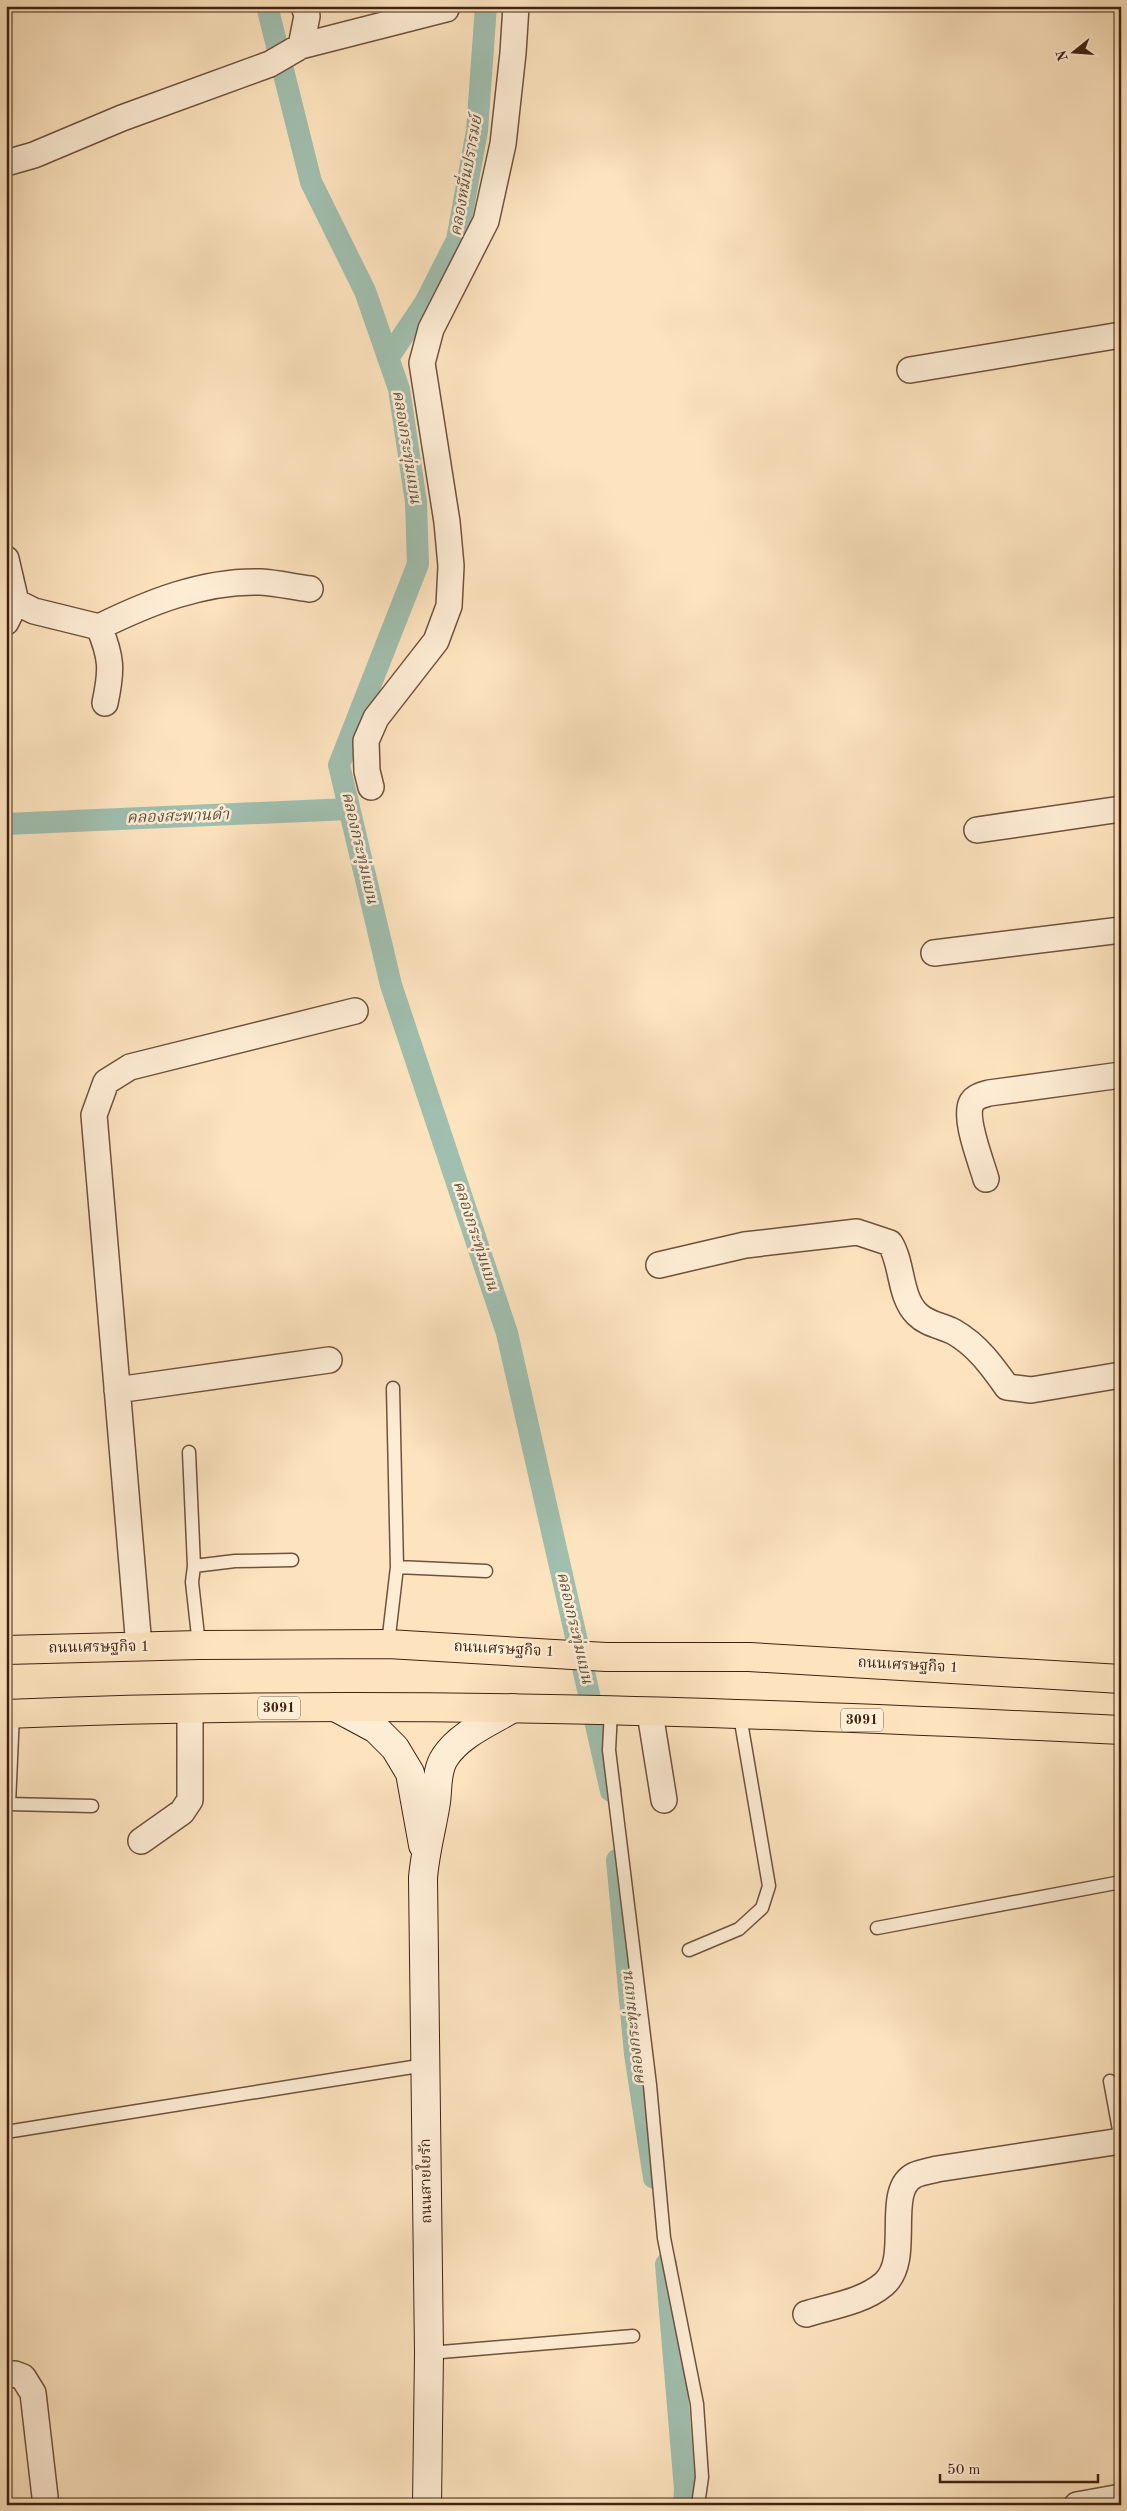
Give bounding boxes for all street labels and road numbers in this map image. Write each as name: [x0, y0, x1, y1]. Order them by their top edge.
street label: ถนนเศรษฐกิจ 1: [48, 1638, 150, 1656]
street label: ถนนเศรษฐกิจ 1: [453, 1638, 555, 1660]
street label: ถนนเศรษฐกิจ 1: [857, 1654, 959, 1676]
road number: 3091: [258, 1696, 300, 1720]
road number: 3091: [841, 1708, 883, 1732]
street label: ถนนสายใยรัก: [414, 2138, 435, 2224]

